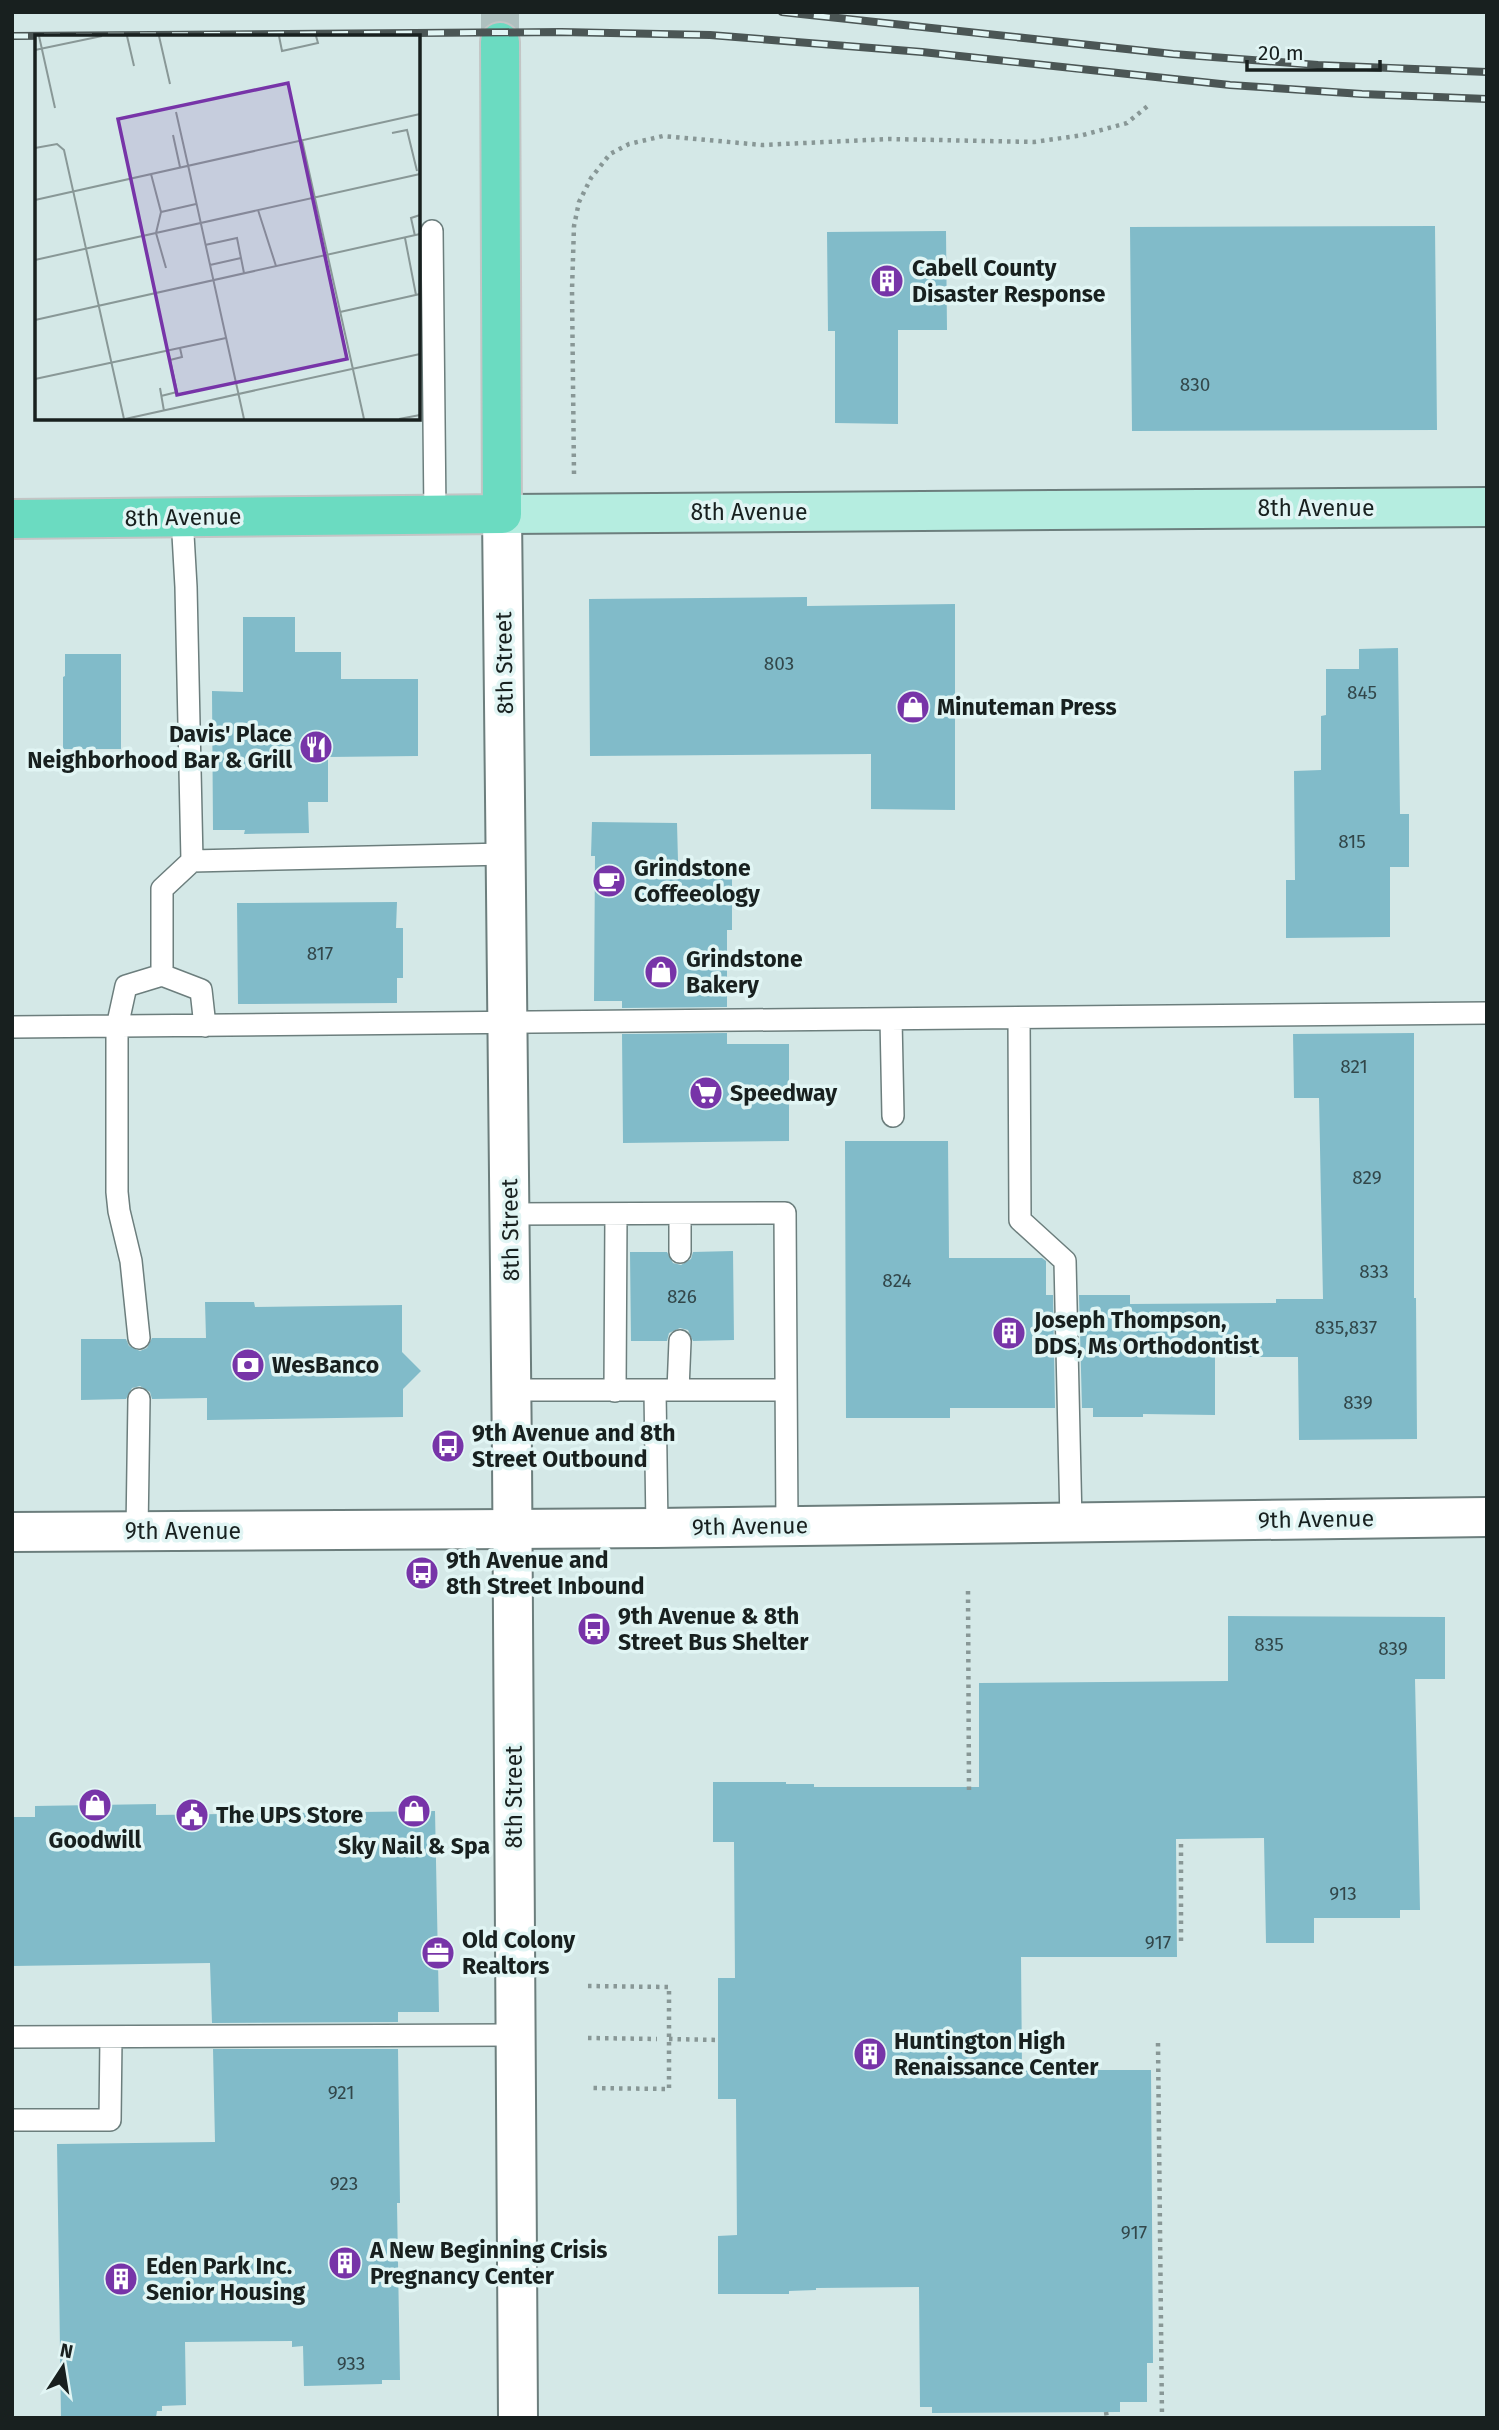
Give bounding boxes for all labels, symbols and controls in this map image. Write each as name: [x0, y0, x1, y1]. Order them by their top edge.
scale bar: [1247, 28, 1380, 72]
inset map: [35, 35, 420, 420]
text: 20 m: [1258, 40, 1304, 66]
place label: Cabell County Disaster Response: [912, 254, 1106, 308]
building icon: Cabell County Disaster Response: [868, 262, 906, 300]
house number: 830: [1180, 373, 1210, 396]
street label: 8th Avenue: [1258, 494, 1374, 522]
street label: 8th Avenue: [691, 498, 807, 526]
street label: 8th Avenue: [124, 502, 242, 532]
street label: 8th Street: [489, 611, 519, 715]
house number: 803: [764, 652, 794, 675]
house number: 845: [1347, 681, 1377, 704]
shop icon: Minuteman Press: [894, 688, 932, 726]
place label: Minuteman Press: [937, 693, 1117, 721]
place label: Davis' Place Neighborhood Bar & Grill: [27, 720, 292, 774]
restaurant icon: Davis' Place Neighborhood Bar & Grill: [297, 728, 335, 766]
house number: 815: [1338, 830, 1366, 853]
place label: Grindstone Coffeeology: [634, 854, 761, 908]
cafe icon: Grindstone Coffeeology: [590, 862, 628, 900]
house number: 817: [307, 942, 333, 965]
place label: Grindstone Bakery: [686, 945, 803, 999]
shop icon: Grindstone Bakery: [642, 953, 680, 991]
house number: 821: [1340, 1055, 1368, 1078]
supermarket icon: Speedway: [687, 1074, 725, 1112]
place label: Speedway: [730, 1079, 838, 1107]
house number: 829: [1352, 1166, 1382, 1189]
street label: 8th Street: [495, 1178, 525, 1282]
house number: 833: [1359, 1260, 1389, 1283]
house number: 824: [882, 1269, 912, 1292]
house number: 826: [667, 1285, 697, 1308]
place label: Joseph Thompson, DDS, Ms Orthodontist: [1033, 1306, 1260, 1360]
building icon: Joseph Thompson, DDS, Ms Orthodontist: [990, 1314, 1028, 1352]
house number: 835,837: [1315, 1316, 1377, 1339]
bank icon: WesBanco: [229, 1346, 267, 1384]
place label: WesBanco: [272, 1351, 379, 1379]
house number: 839: [1343, 1391, 1373, 1414]
place label: 9th Avenue and 8th Street Outbound: [472, 1419, 676, 1473]
bus stop icon: 9th Avenue and 8th Street Outbound: [429, 1427, 467, 1465]
street label: 9th Avenue: [1258, 1504, 1374, 1534]
street label: 9th Avenue: [692, 1511, 808, 1541]
street label: 9th Avenue: [125, 1517, 241, 1545]
place label: 9th Avenue and 8th Street Inbound: [446, 1546, 645, 1600]
bus stop icon: 9th Avenue and 8th Street Inbound: [403, 1554, 441, 1592]
place label: 9th Avenue & 8th Street Bus Shelter: [618, 1602, 809, 1656]
bus stop icon: 9th Avenue & 8th Street Bus Shelter: [575, 1610, 613, 1648]
house number: 835: [1254, 1633, 1284, 1656]
house number: 839: [1378, 1637, 1408, 1660]
street label: 8th Street: [500, 1745, 528, 1848]
shop icon: Goodwill: [76, 1786, 114, 1824]
shop icon: Sky Nail & Spa: [395, 1792, 433, 1830]
public building icon: The UPS Store: [173, 1796, 211, 1834]
place label: The UPS Store: [216, 1801, 363, 1829]
place label: Goodwill: [49, 1826, 142, 1854]
place label: Sky Nail & Spa: [338, 1832, 490, 1860]
house number: 913: [1329, 1882, 1357, 1905]
place label: Old Colony Realtors: [462, 1926, 576, 1980]
house number: 917: [1145, 1931, 1171, 1954]
office icon: Old Colony Realtors: [419, 1934, 457, 1972]
place label: Huntington High Renaissance Center: [894, 2027, 1099, 2081]
building icon: Huntington High Renaissance Center: [851, 2035, 889, 2073]
house number: 921: [328, 2081, 354, 2104]
house number: 923: [330, 2172, 358, 2195]
house number: 917: [1121, 2221, 1147, 2244]
place label: A New Beginning Crisis Pregnancy Center: [369, 2236, 607, 2290]
building icon: A New Beginning Crisis Pregnancy Center: [326, 2244, 364, 2282]
place label: Eden Park Inc. Senior Housing: [146, 2252, 305, 2306]
building icon: Eden Park Inc. Senior Housing: [102, 2260, 140, 2298]
north arrow: [28, 2332, 98, 2402]
text: N: [58, 2338, 75, 2363]
house number: 933: [337, 2352, 365, 2375]

